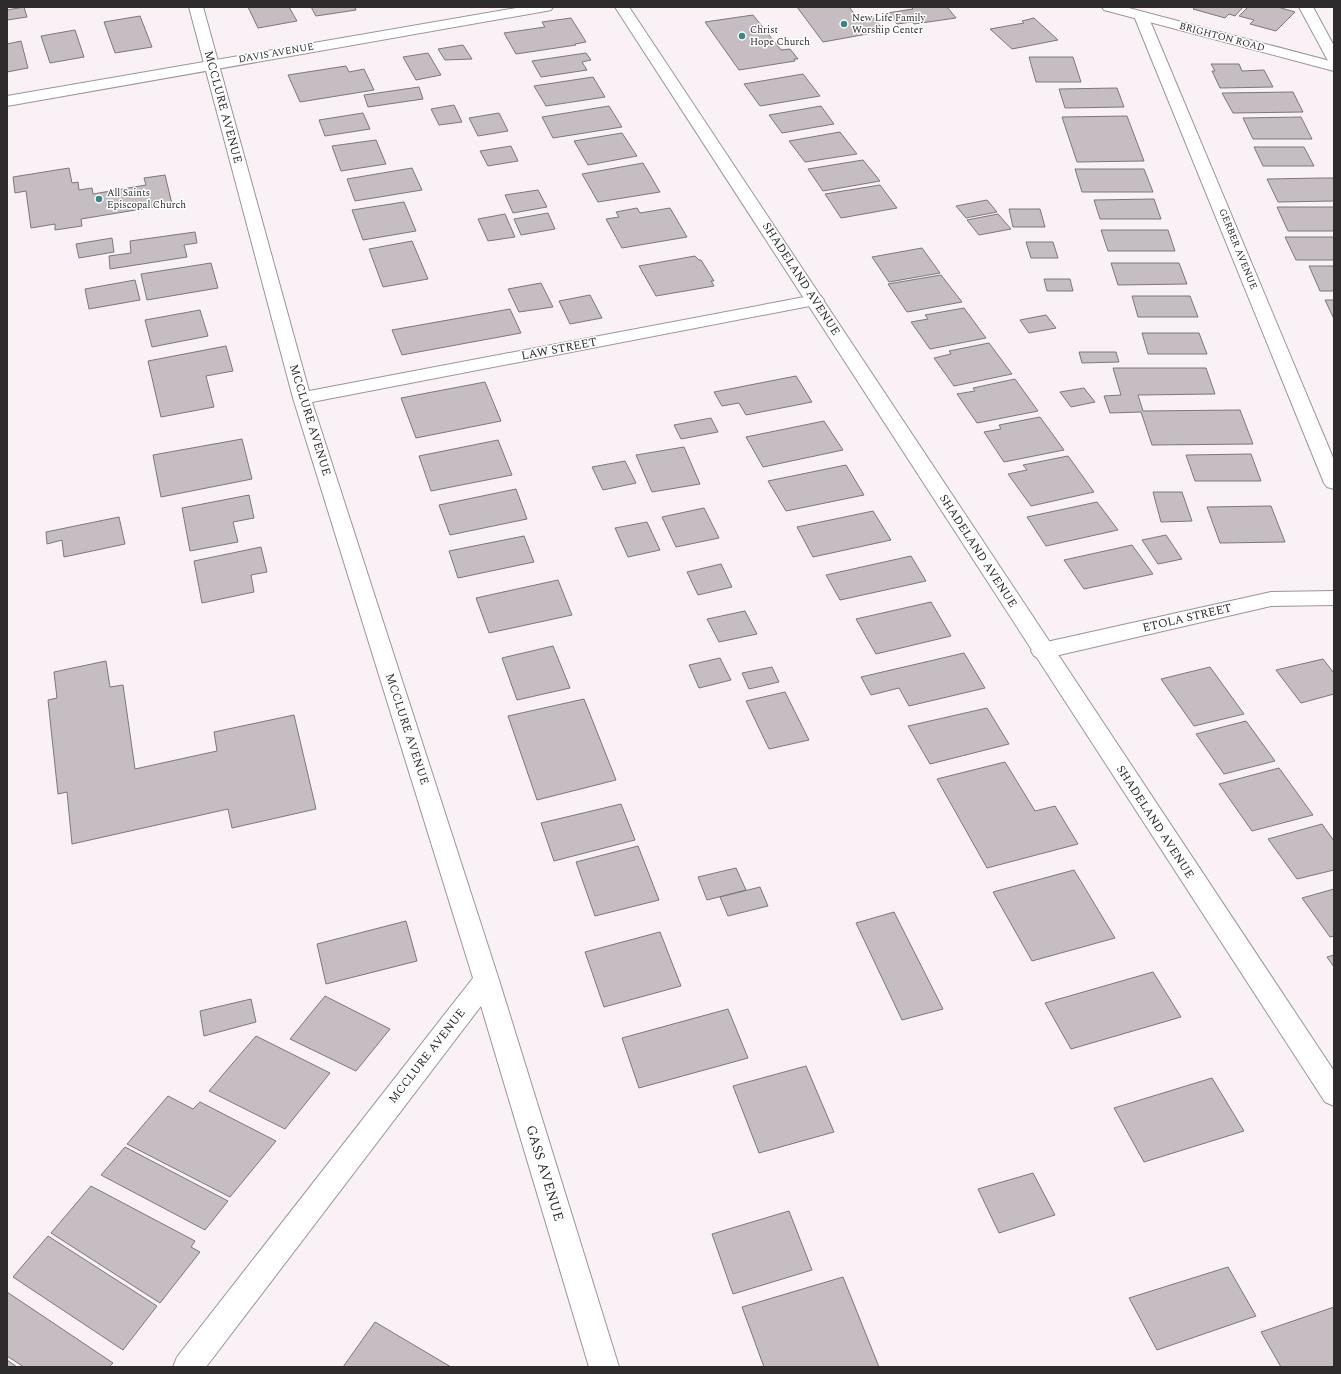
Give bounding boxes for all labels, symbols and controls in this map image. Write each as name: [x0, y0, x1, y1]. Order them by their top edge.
place label: New Life Family Worship Center: [852, 10, 927, 38]
street label: BRIGHTON ROAD: [1178, 18, 1267, 56]
marker: New Life Family Worship Center: [839, 19, 849, 29]
place label: Christ Hope Church: [750, 22, 810, 50]
marker: Christ Hope Church: [737, 31, 747, 41]
street label: DAVIS AVENUE: [237, 38, 315, 68]
street label: MCCLURE AVENUE: [199, 48, 247, 166]
place label: All Saints Episcopal Church: [107, 185, 186, 213]
marker: All Saints Episcopal Church: [94, 194, 104, 204]
street label: GERBER AVENUE: [1214, 206, 1262, 292]
street label: SHADELAND AVENUE: [757, 218, 845, 340]
street label: LAW STREET: [520, 332, 598, 366]
street label: MCCLURE AVENUE: [284, 362, 336, 478]
street label: SHADELAND AVENUE: [934, 490, 1022, 612]
street label: ETOLA STREET: [1140, 598, 1234, 638]
street label: MCCLURE AVENUE: [380, 671, 434, 787]
street label: SHADELAND AVENUE: [1111, 761, 1199, 883]
street label: MCCLURE AVENUE: [384, 1004, 470, 1108]
street label: GASS AVENUE: [520, 1122, 570, 1224]

